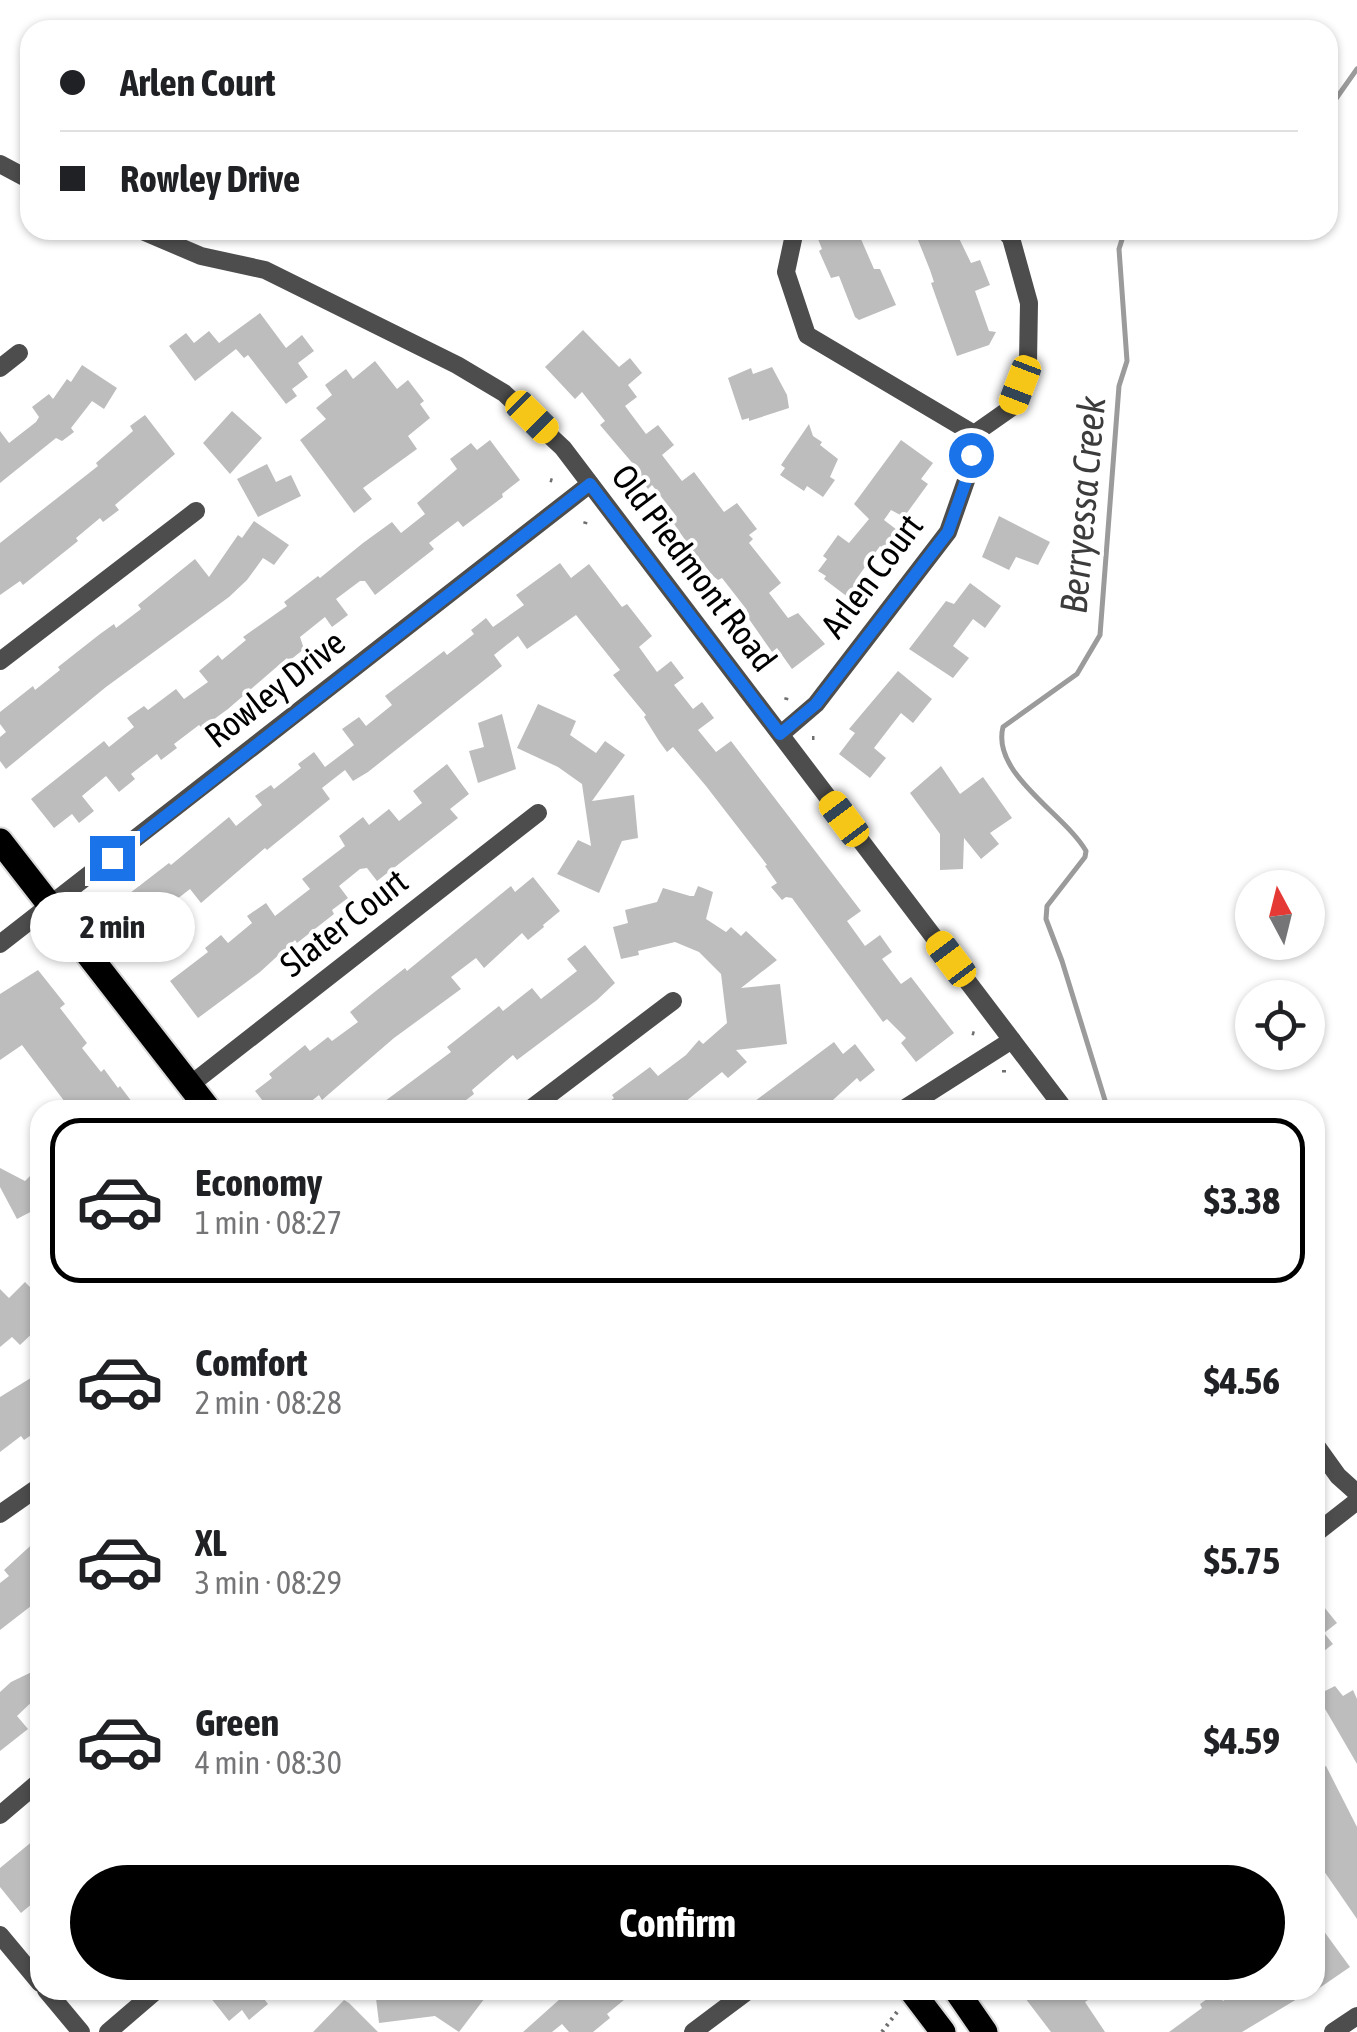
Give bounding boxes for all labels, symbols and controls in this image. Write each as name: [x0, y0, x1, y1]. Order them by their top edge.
text: Arlen Court: [120, 61, 276, 104]
text: Rowley Drive: [120, 157, 300, 200]
car: [995, 352, 1045, 418]
car: [500, 385, 564, 449]
water label: Berryessa Creek: [1052, 393, 1114, 615]
route start: [949, 433, 994, 478]
street label: Old Piedmont Road: [604, 456, 785, 678]
street label: Arlen Court: [812, 506, 930, 645]
street label: Rowley Drive: [197, 621, 352, 755]
car: [814, 786, 874, 852]
route end: [90, 836, 135, 881]
street label: Slater Court: [272, 860, 415, 984]
north arrow: [1235, 870, 1325, 960]
map controls: [1235, 870, 1325, 1070]
callout: 2 min: [29, 893, 194, 963]
text: 2 min: [80, 908, 145, 945]
car: [921, 926, 981, 992]
button: locate: [1235, 980, 1325, 1070]
icon: car: [75, 1156, 165, 1246]
text: Economy: [195, 1161, 322, 1204]
text: $3.38: [1204, 1179, 1280, 1222]
text: 1 min · 08:27: [195, 1204, 342, 1241]
icon: car: [75, 1336, 165, 1426]
text: Comfort: [195, 1341, 307, 1384]
text: $4.56: [1204, 1359, 1280, 1402]
text: 2 min · 08:28: [195, 1384, 342, 1421]
icon: car: [75, 1516, 165, 1606]
text: XL: [195, 1521, 227, 1564]
text: $5.75: [1204, 1539, 1280, 1582]
text: 3 min · 08:29: [195, 1564, 342, 1601]
icon: car: [75, 1696, 165, 1786]
text: Green: [195, 1701, 279, 1744]
text: $4.59: [1204, 1719, 1280, 1762]
text: 4 min · 08:30: [195, 1744, 342, 1781]
button: Confirm: [70, 1865, 1285, 1980]

